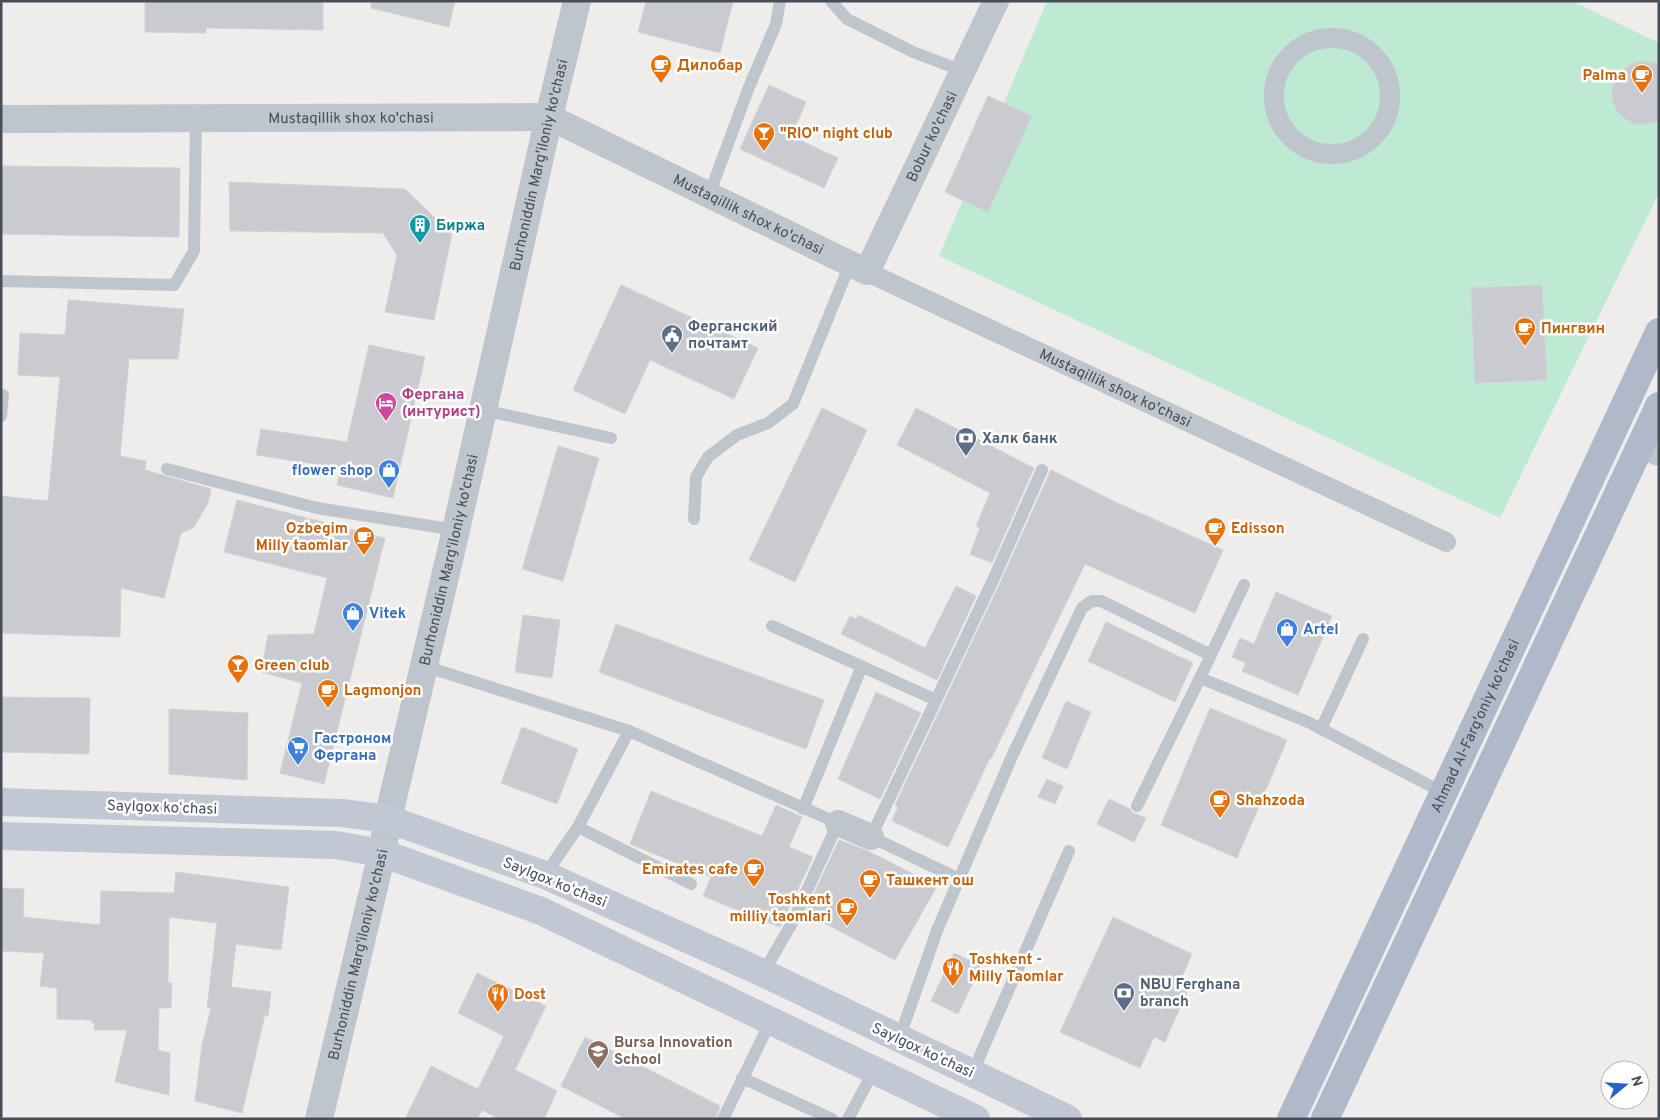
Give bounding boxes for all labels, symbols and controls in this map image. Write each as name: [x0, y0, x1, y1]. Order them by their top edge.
cafe icon: Дилобар: [649, 53, 673, 84]
place label: Дилобар: [677, 57, 743, 76]
street label: Burhoniddin Marg'iloniy ko'chasi: [507, 58, 574, 273]
cafe icon: Palma: [1630, 63, 1654, 94]
place label: Palma: [1583, 67, 1626, 86]
street label: Bobur ko'chasi: [903, 88, 963, 186]
street label: Mustaqillik shox ko'chasi: [268, 109, 434, 129]
bar icon: "RIO" night club: [752, 121, 776, 152]
place label: "RIO" night club: [780, 125, 893, 144]
street label: Mustaqillik shox ko'chasi: [669, 171, 826, 260]
building icon: Биржа: [408, 213, 432, 244]
place label: Биржа: [436, 217, 485, 236]
cafe icon: Пингвин: [1513, 316, 1537, 347]
place label: Ферганский почтамт: [688, 318, 778, 354]
place label: Пингвин: [1541, 320, 1605, 339]
public building icon: Ферганский почтамт: [660, 323, 684, 354]
street label: Mustaqillik shox ko'chasi: [1036, 346, 1194, 433]
place label: Фергана (интурист): [402, 386, 481, 422]
hotel icon: Фергана (интурист): [374, 391, 398, 422]
bank icon: Халк банк: [954, 426, 978, 457]
place label: Халк банк: [982, 430, 1058, 449]
street label: Burhoniddin Marg'iloniy ko'chasi: [416, 453, 484, 668]
shop icon: flower shop: [377, 458, 401, 489]
place label: flower shop: [292, 462, 373, 481]
cafe icon: Edisson: [1203, 516, 1227, 547]
place label: Ozbegim Milly taomlar: [256, 520, 349, 556]
place label: Edisson: [1231, 520, 1285, 539]
cafe icon: Ozbegim Milly taomlar: [352, 525, 376, 556]
shop icon: Vitek: [341, 601, 365, 632]
place label: Vitek: [369, 605, 406, 624]
shop icon: Artel: [1275, 617, 1299, 648]
place label: Artel: [1303, 621, 1339, 640]
street label: Ahmad Al-Farg'oniy ko'chasi: [1427, 637, 1525, 816]
bar icon: Green club: [226, 653, 250, 684]
place label: Green club: [254, 657, 330, 676]
cafe icon: Lagmonjon: [316, 678, 340, 709]
place label: Lagmonjon: [344, 682, 422, 701]
place label: Гастроном Фергана: [314, 730, 392, 766]
supermarket icon: Гастроном Фергана: [286, 735, 310, 766]
cafe icon: Shahzoda: [1208, 788, 1232, 819]
place label: Shahzoda: [1236, 792, 1305, 811]
street label: Saylgox koʻchasi: [106, 797, 217, 820]
street label: Burhoniddin Marg'iloniy ko'chasi: [325, 848, 394, 1062]
street label: Saylgox koʻchasi: [500, 854, 609, 913]
cafe icon: Emirates cafe: [742, 857, 766, 888]
place label: Emirates cafe: [642, 861, 738, 880]
cafe icon: Ташкент ош: [858, 868, 882, 899]
place label: Ташкент ош: [886, 872, 974, 891]
place label: Toshkent milliy taomlari: [729, 891, 831, 927]
cafe icon: Toshkent milliy taomlari: [835, 896, 859, 927]
place label: Toshkent - Milly Taomlar: [969, 951, 1064, 987]
restaurant icon: Toshkent - Milly Taomlar: [941, 956, 965, 987]
place label: NBU Ferghana branch: [1140, 976, 1240, 1012]
bank icon: NBU Ferghana branch: [1112, 981, 1136, 1012]
restaurant icon: Dost: [486, 982, 510, 1013]
place label: Dost: [514, 986, 546, 1005]
street label: Saylgox koʻchasi: [868, 1019, 976, 1083]
place label: Bursa Innovation School: [614, 1034, 733, 1070]
school or university icon: Bursa Innovation School: [586, 1039, 610, 1070]
north arrow: [1600, 1060, 1650, 1110]
text: N: [1626, 1074, 1646, 1089]

